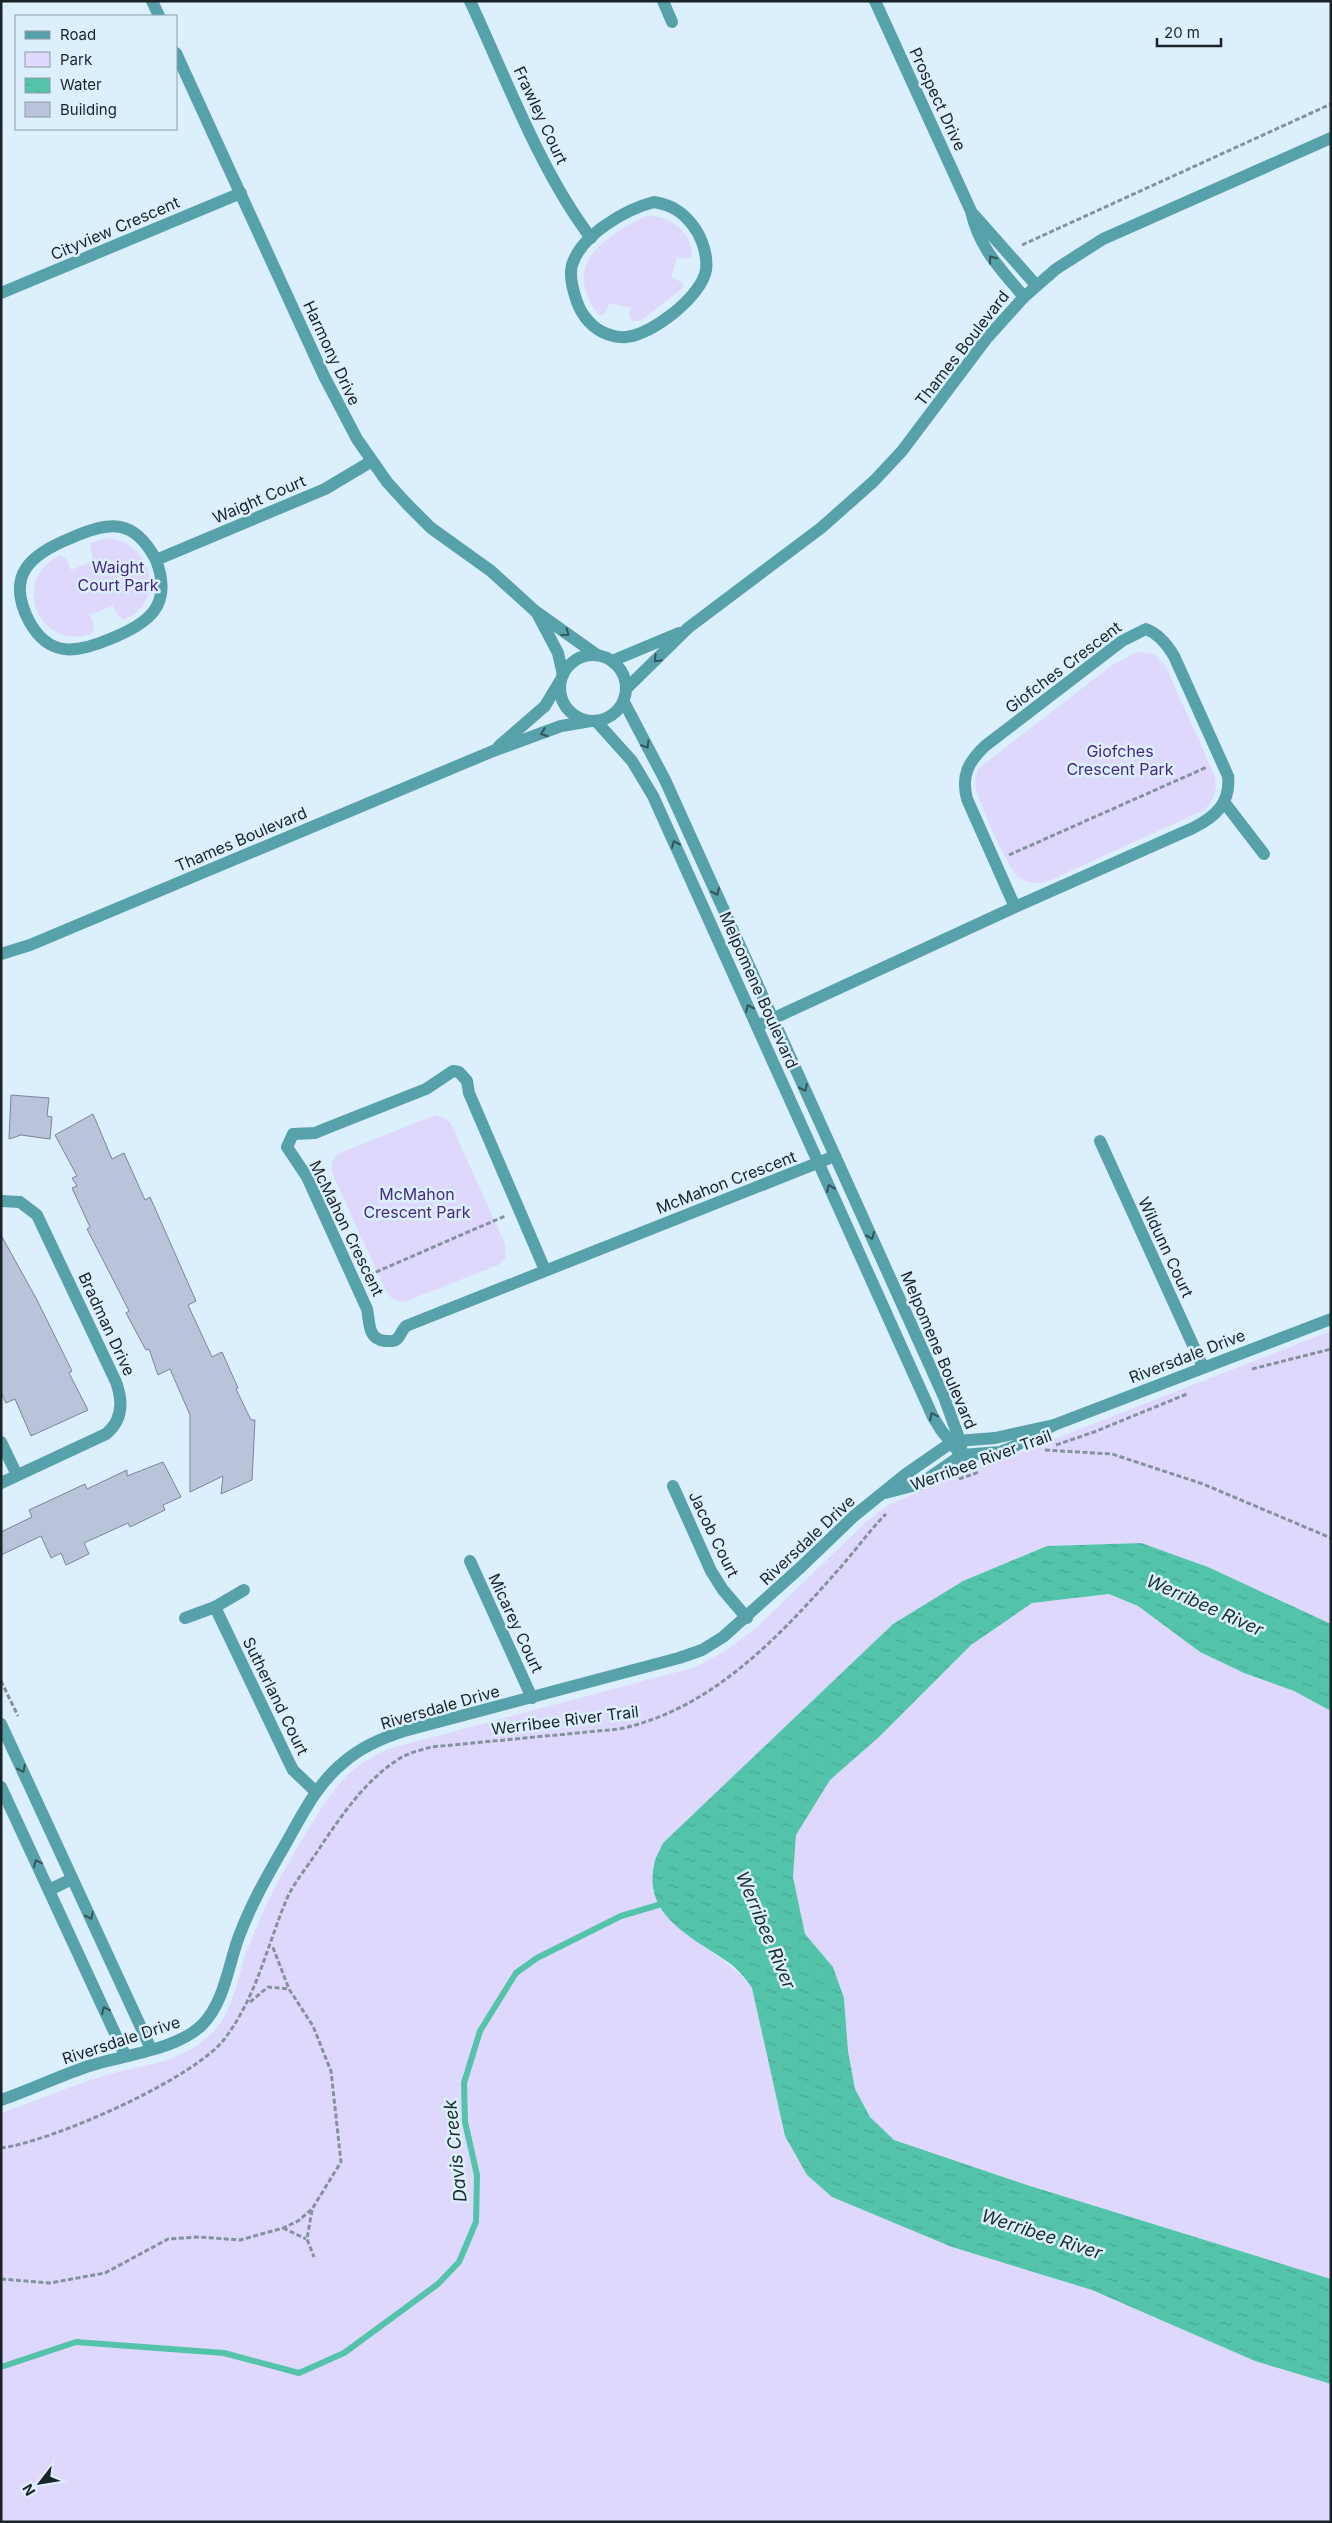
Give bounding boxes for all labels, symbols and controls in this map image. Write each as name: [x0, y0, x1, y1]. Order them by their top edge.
legend: [15, 15, 178, 130]
scale bar: [1157, 15, 1221, 47]
text: 20 m: [1164, 23, 1200, 42]
text: Road: [60, 25, 96, 44]
street label: Prospect Drive: [905, 44, 971, 154]
text: Park: [60, 50, 93, 69]
street label: Frawley Court: [510, 63, 572, 167]
text: Water: [60, 75, 102, 94]
text: Building: [60, 100, 117, 119]
street label: Cityview Crescent: [48, 192, 182, 264]
one-way arrow: [990, 256, 998, 265]
street label: Thames Boulevard: [911, 286, 1013, 410]
street label: Harmony Drive: [299, 297, 365, 409]
street label: Waight Court: [209, 470, 309, 528]
park label: Waight Court Park: [77, 557, 159, 595]
street label: Giofches Crescent: [1001, 617, 1125, 717]
one-way arrow: [560, 627, 570, 636]
one-way arrow: [654, 653, 663, 662]
one-way arrow: [540, 727, 549, 737]
one-way arrow: [639, 740, 649, 749]
park label: Giofches Crescent Park: [1066, 741, 1174, 779]
street label: Thames Boulevard: [172, 802, 310, 876]
one-way arrow: [670, 840, 681, 849]
one-way arrow: [710, 887, 720, 896]
street label: Melpomene Boulevard: [715, 908, 803, 1072]
one-way arrow: [745, 1004, 755, 1013]
one-way arrow: [798, 1083, 809, 1092]
street label: McMahon Crescent: [653, 1146, 799, 1218]
street label: McMahon Crescent: [305, 1157, 389, 1299]
park label: McMahon Crescent Park: [363, 1184, 471, 1222]
one-way arrow: [826, 1184, 837, 1193]
street label: Wildunn Court: [1134, 1194, 1198, 1300]
one-way arrow: [865, 1231, 875, 1240]
street label: Melpomene Boulevard: [897, 1268, 981, 1432]
street label: Bradman Drive: [74, 1269, 140, 1379]
street label: Riversdale Drive: [1126, 1325, 1248, 1387]
one-way arrow: [929, 1412, 940, 1421]
street label: Werribee River Trail: [908, 1425, 1054, 1495]
street label: Jacob Court: [685, 1488, 743, 1580]
street label: Riversdale Drive: [755, 1491, 859, 1589]
street label: Micarey Court: [484, 1570, 548, 1676]
water label: Werribee River: [1143, 1570, 1268, 1641]
street label: Sutherland Court: [239, 1634, 313, 1758]
street label: Riversdale Drive: [378, 1680, 502, 1734]
street label: Werribee River Trail: [490, 1701, 640, 1739]
one-way arrow: [15, 1764, 26, 1773]
one-way arrow: [32, 1859, 43, 1868]
water label: Werribee River: [732, 1868, 801, 1993]
one-way arrow: [83, 1911, 94, 1920]
one-way arrow: [101, 2006, 112, 2015]
street label: Riversdale Drive: [59, 2012, 183, 2068]
water label: Davis Creek: [439, 2098, 471, 2203]
water label: Werribee River: [979, 2205, 1106, 2264]
north arrow: [15, 2458, 65, 2508]
text: N: [18, 2481, 38, 2499]

